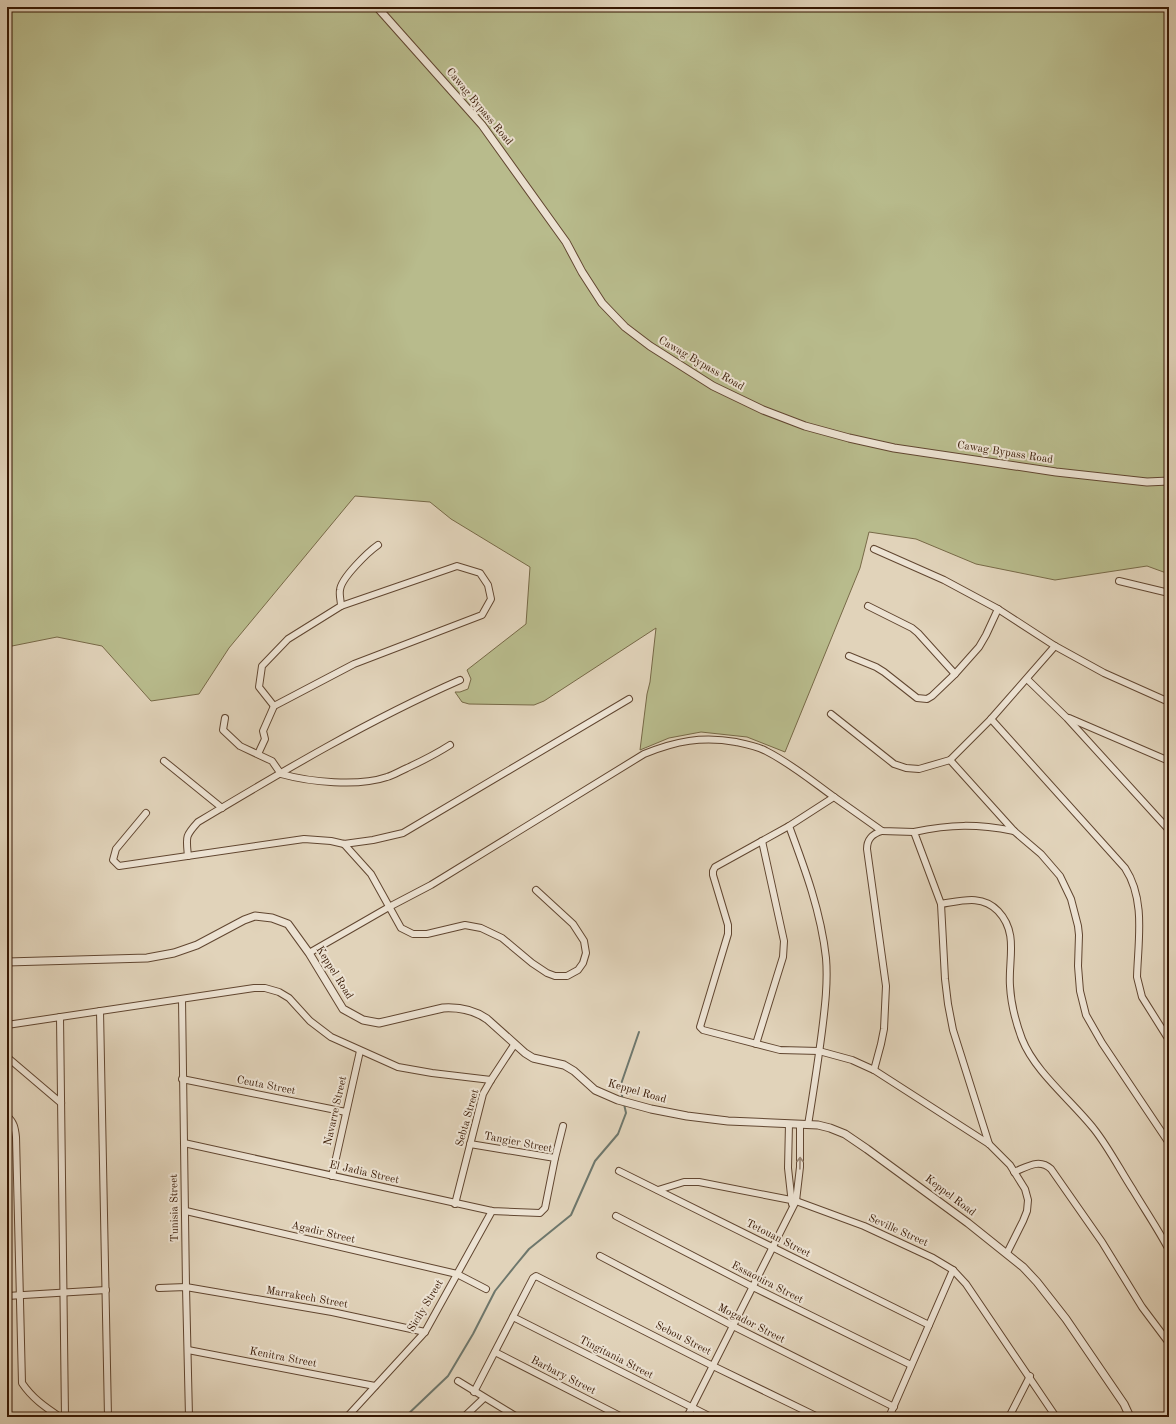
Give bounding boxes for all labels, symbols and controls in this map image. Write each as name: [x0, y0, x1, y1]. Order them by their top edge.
street label: Cawag Bypass Road: [444, 66, 515, 148]
street label: Cawag Bypass Road: [656, 335, 746, 393]
street label: Cawag Bypass Road: [956, 440, 1054, 466]
street label: Keppel Road: [313, 944, 355, 1002]
street label: Ceuta Street: [236, 1075, 297, 1097]
street label: Navarre Street: [323, 1075, 349, 1147]
street label: Keppel Road: [606, 1078, 668, 1106]
street label: Sebta Street: [455, 1088, 481, 1148]
street label: Tangier Street: [483, 1131, 553, 1155]
one-way arrow: [796, 1157, 804, 1170]
street label: El Jadia Street: [328, 1160, 400, 1186]
street label: Keppel Road: [923, 1173, 978, 1219]
street label: Tunisia Street: [169, 1174, 181, 1242]
street label: Seville Street: [867, 1213, 930, 1249]
street label: Tetouan Street: [744, 1218, 812, 1260]
street label: Agadir Street: [290, 1220, 356, 1246]
street label: Essaouira Street: [729, 1260, 805, 1306]
street label: Sicily Street: [406, 1278, 446, 1334]
street label: Marrakech Street: [265, 1285, 349, 1311]
street label: Mogador Street: [716, 1302, 787, 1346]
street label: Sebou Street: [653, 1320, 713, 1358]
street label: Tingitania Street: [577, 1335, 655, 1381]
street label: Kenitra Street: [248, 1346, 318, 1370]
street label: Barbary Street: [529, 1355, 597, 1397]

